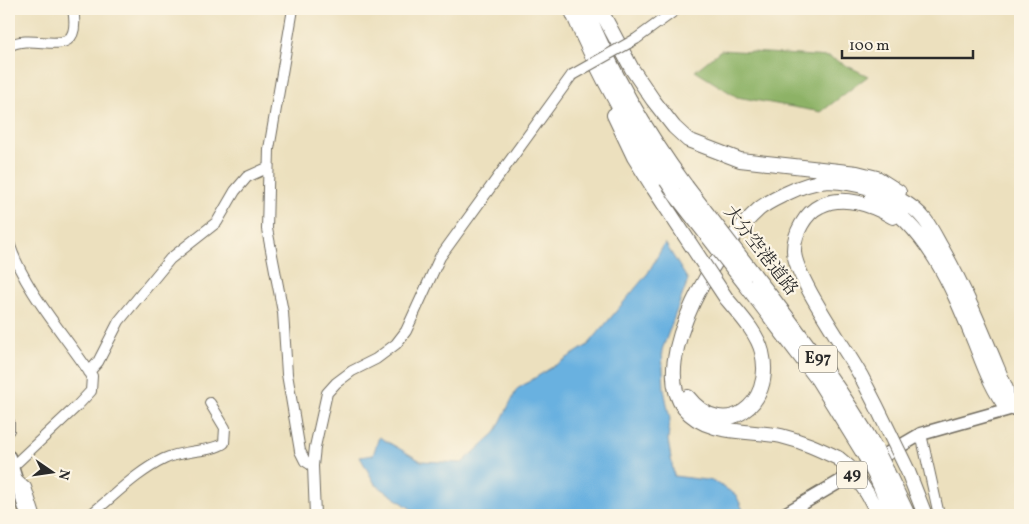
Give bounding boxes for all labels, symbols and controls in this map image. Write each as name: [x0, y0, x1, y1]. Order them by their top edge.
scale bar: [842, 28, 973, 60]
text: 100 m: [849, 36, 889, 57]
street label: 大分空港道路: [717, 201, 803, 301]
road number: E97: [799, 346, 837, 372]
north arrow: [28, 446, 78, 496]
road number: 49: [837, 462, 867, 488]
text: N: [53, 467, 74, 482]

